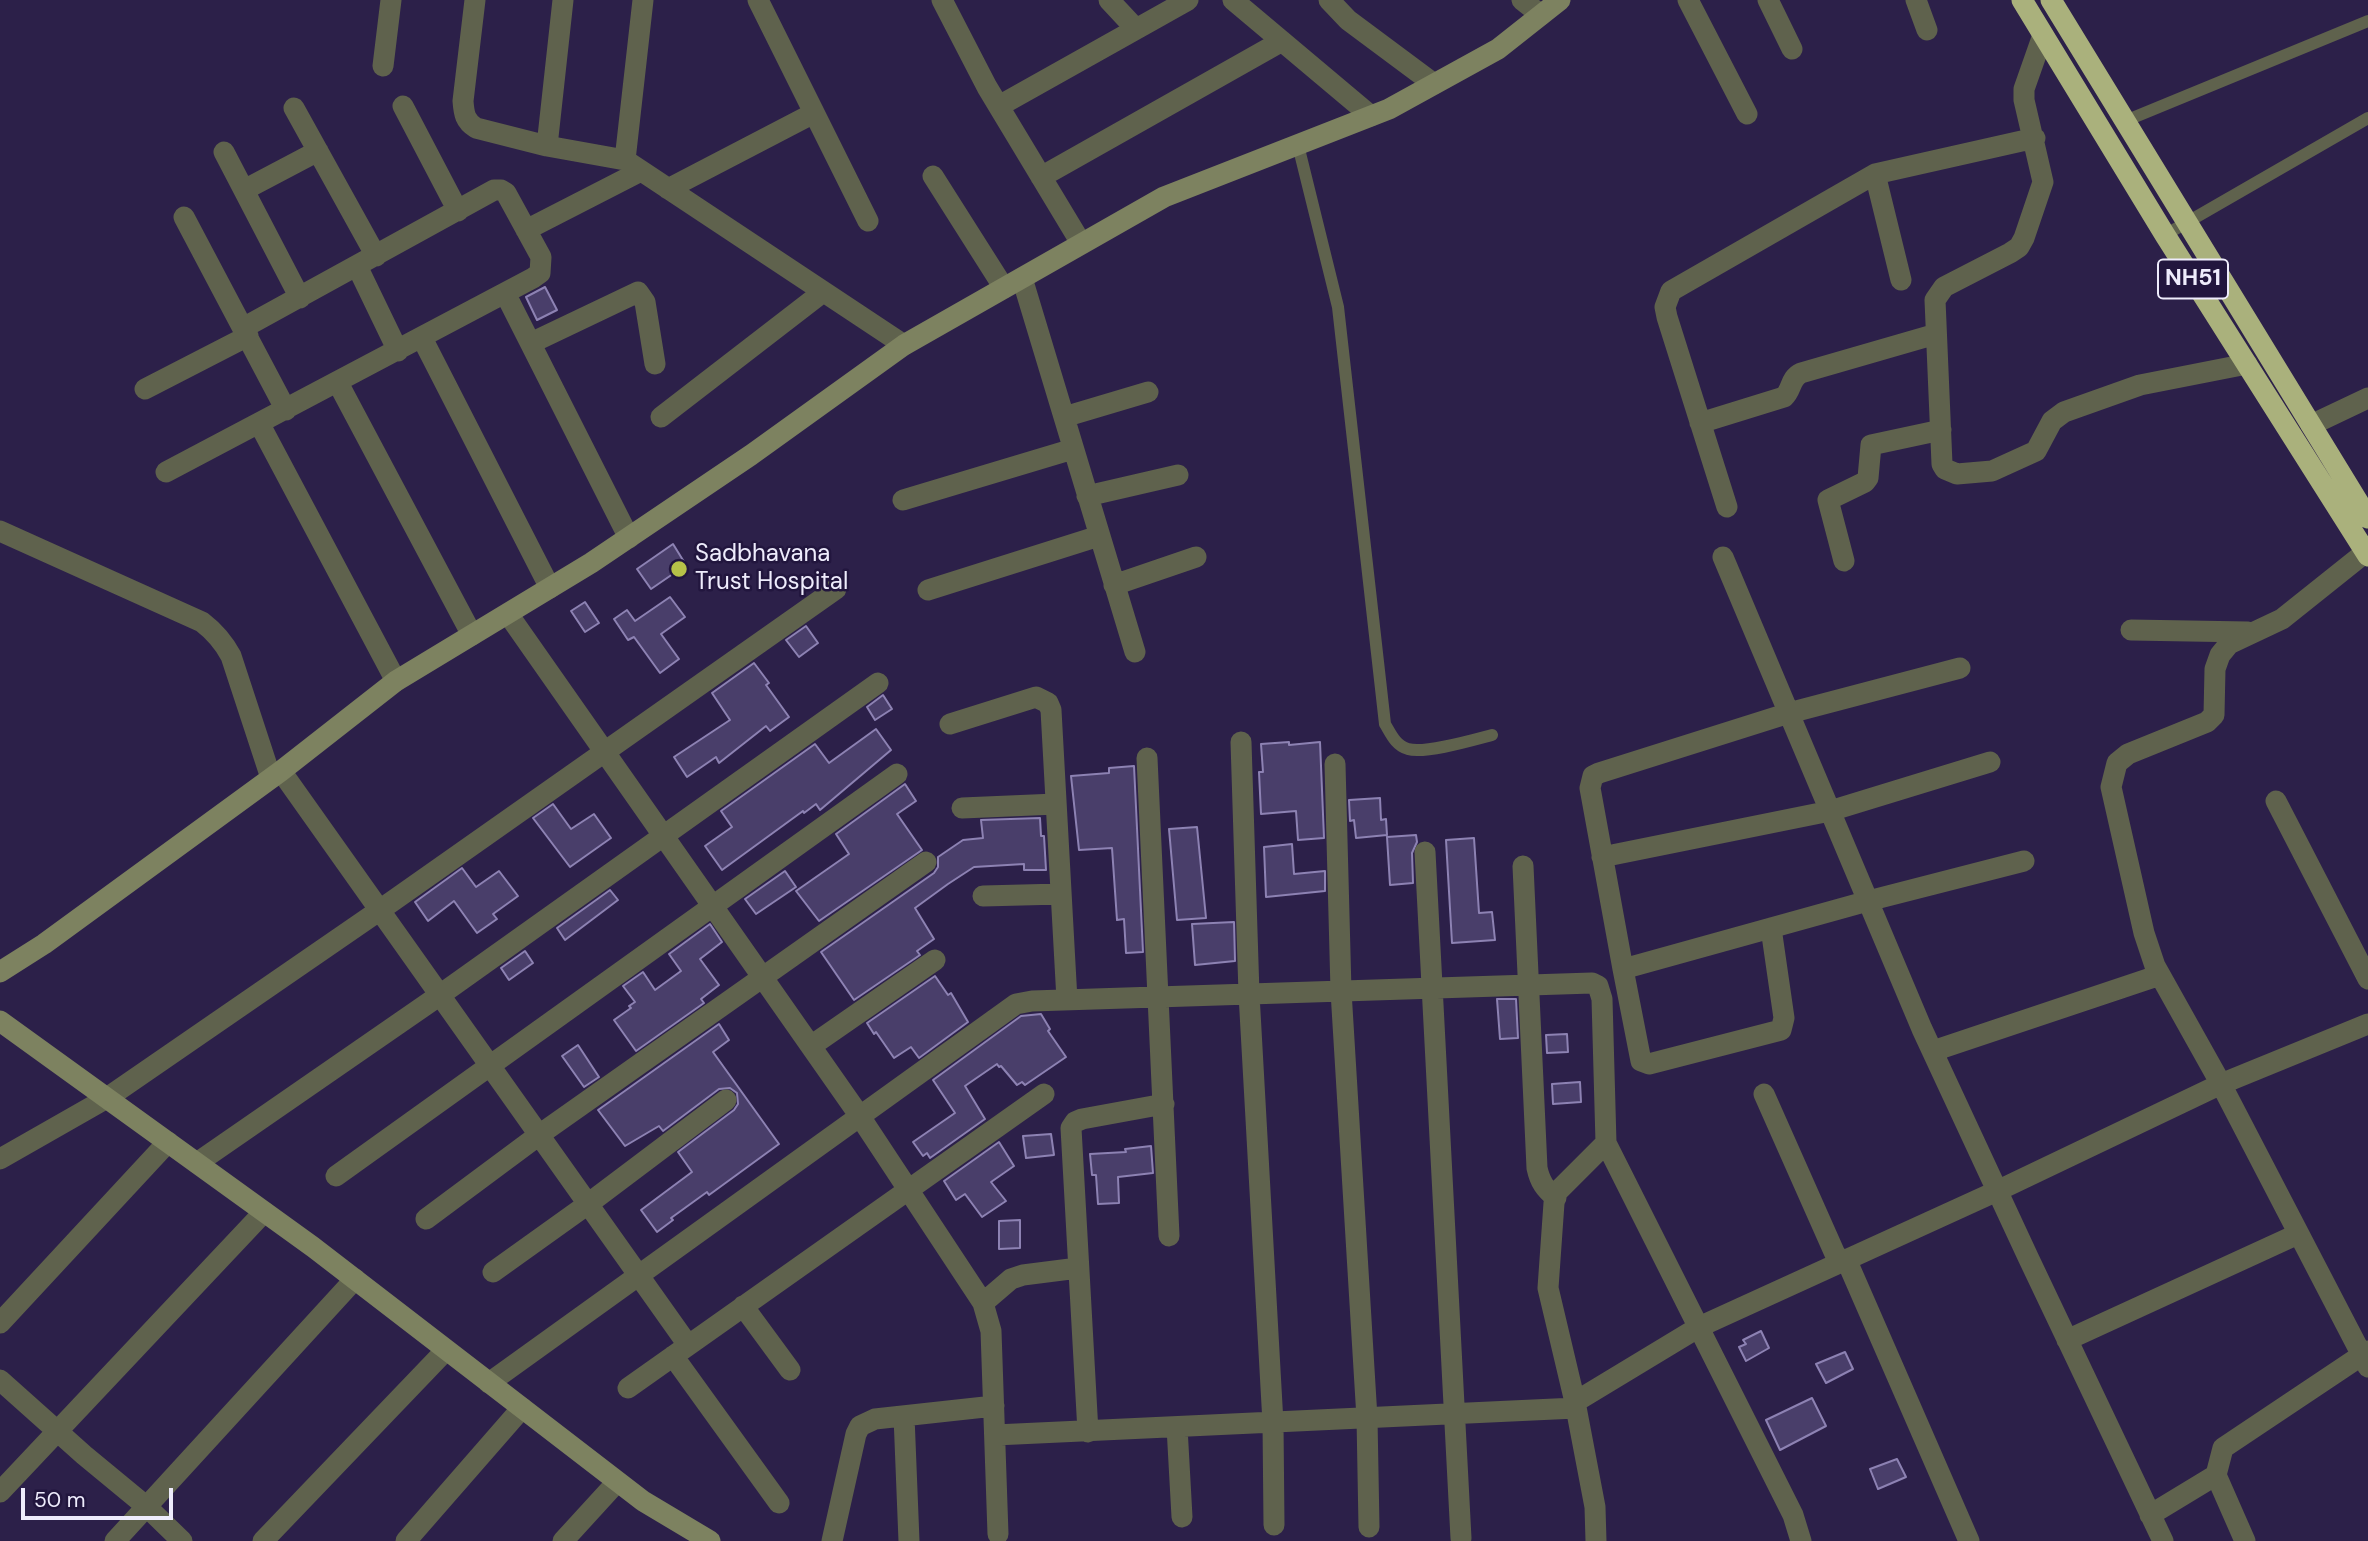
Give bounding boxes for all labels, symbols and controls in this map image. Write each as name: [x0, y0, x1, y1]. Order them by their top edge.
road number: NH51: [2158, 260, 2228, 298]
place label: Sadbhavana Trust Hospital: [695, 541, 848, 597]
marker: Sadbhavana Trust Hospital: [669, 559, 689, 579]
scale bar: [24, 1474, 177, 1518]
text: 50 m: [34, 1486, 85, 1514]

